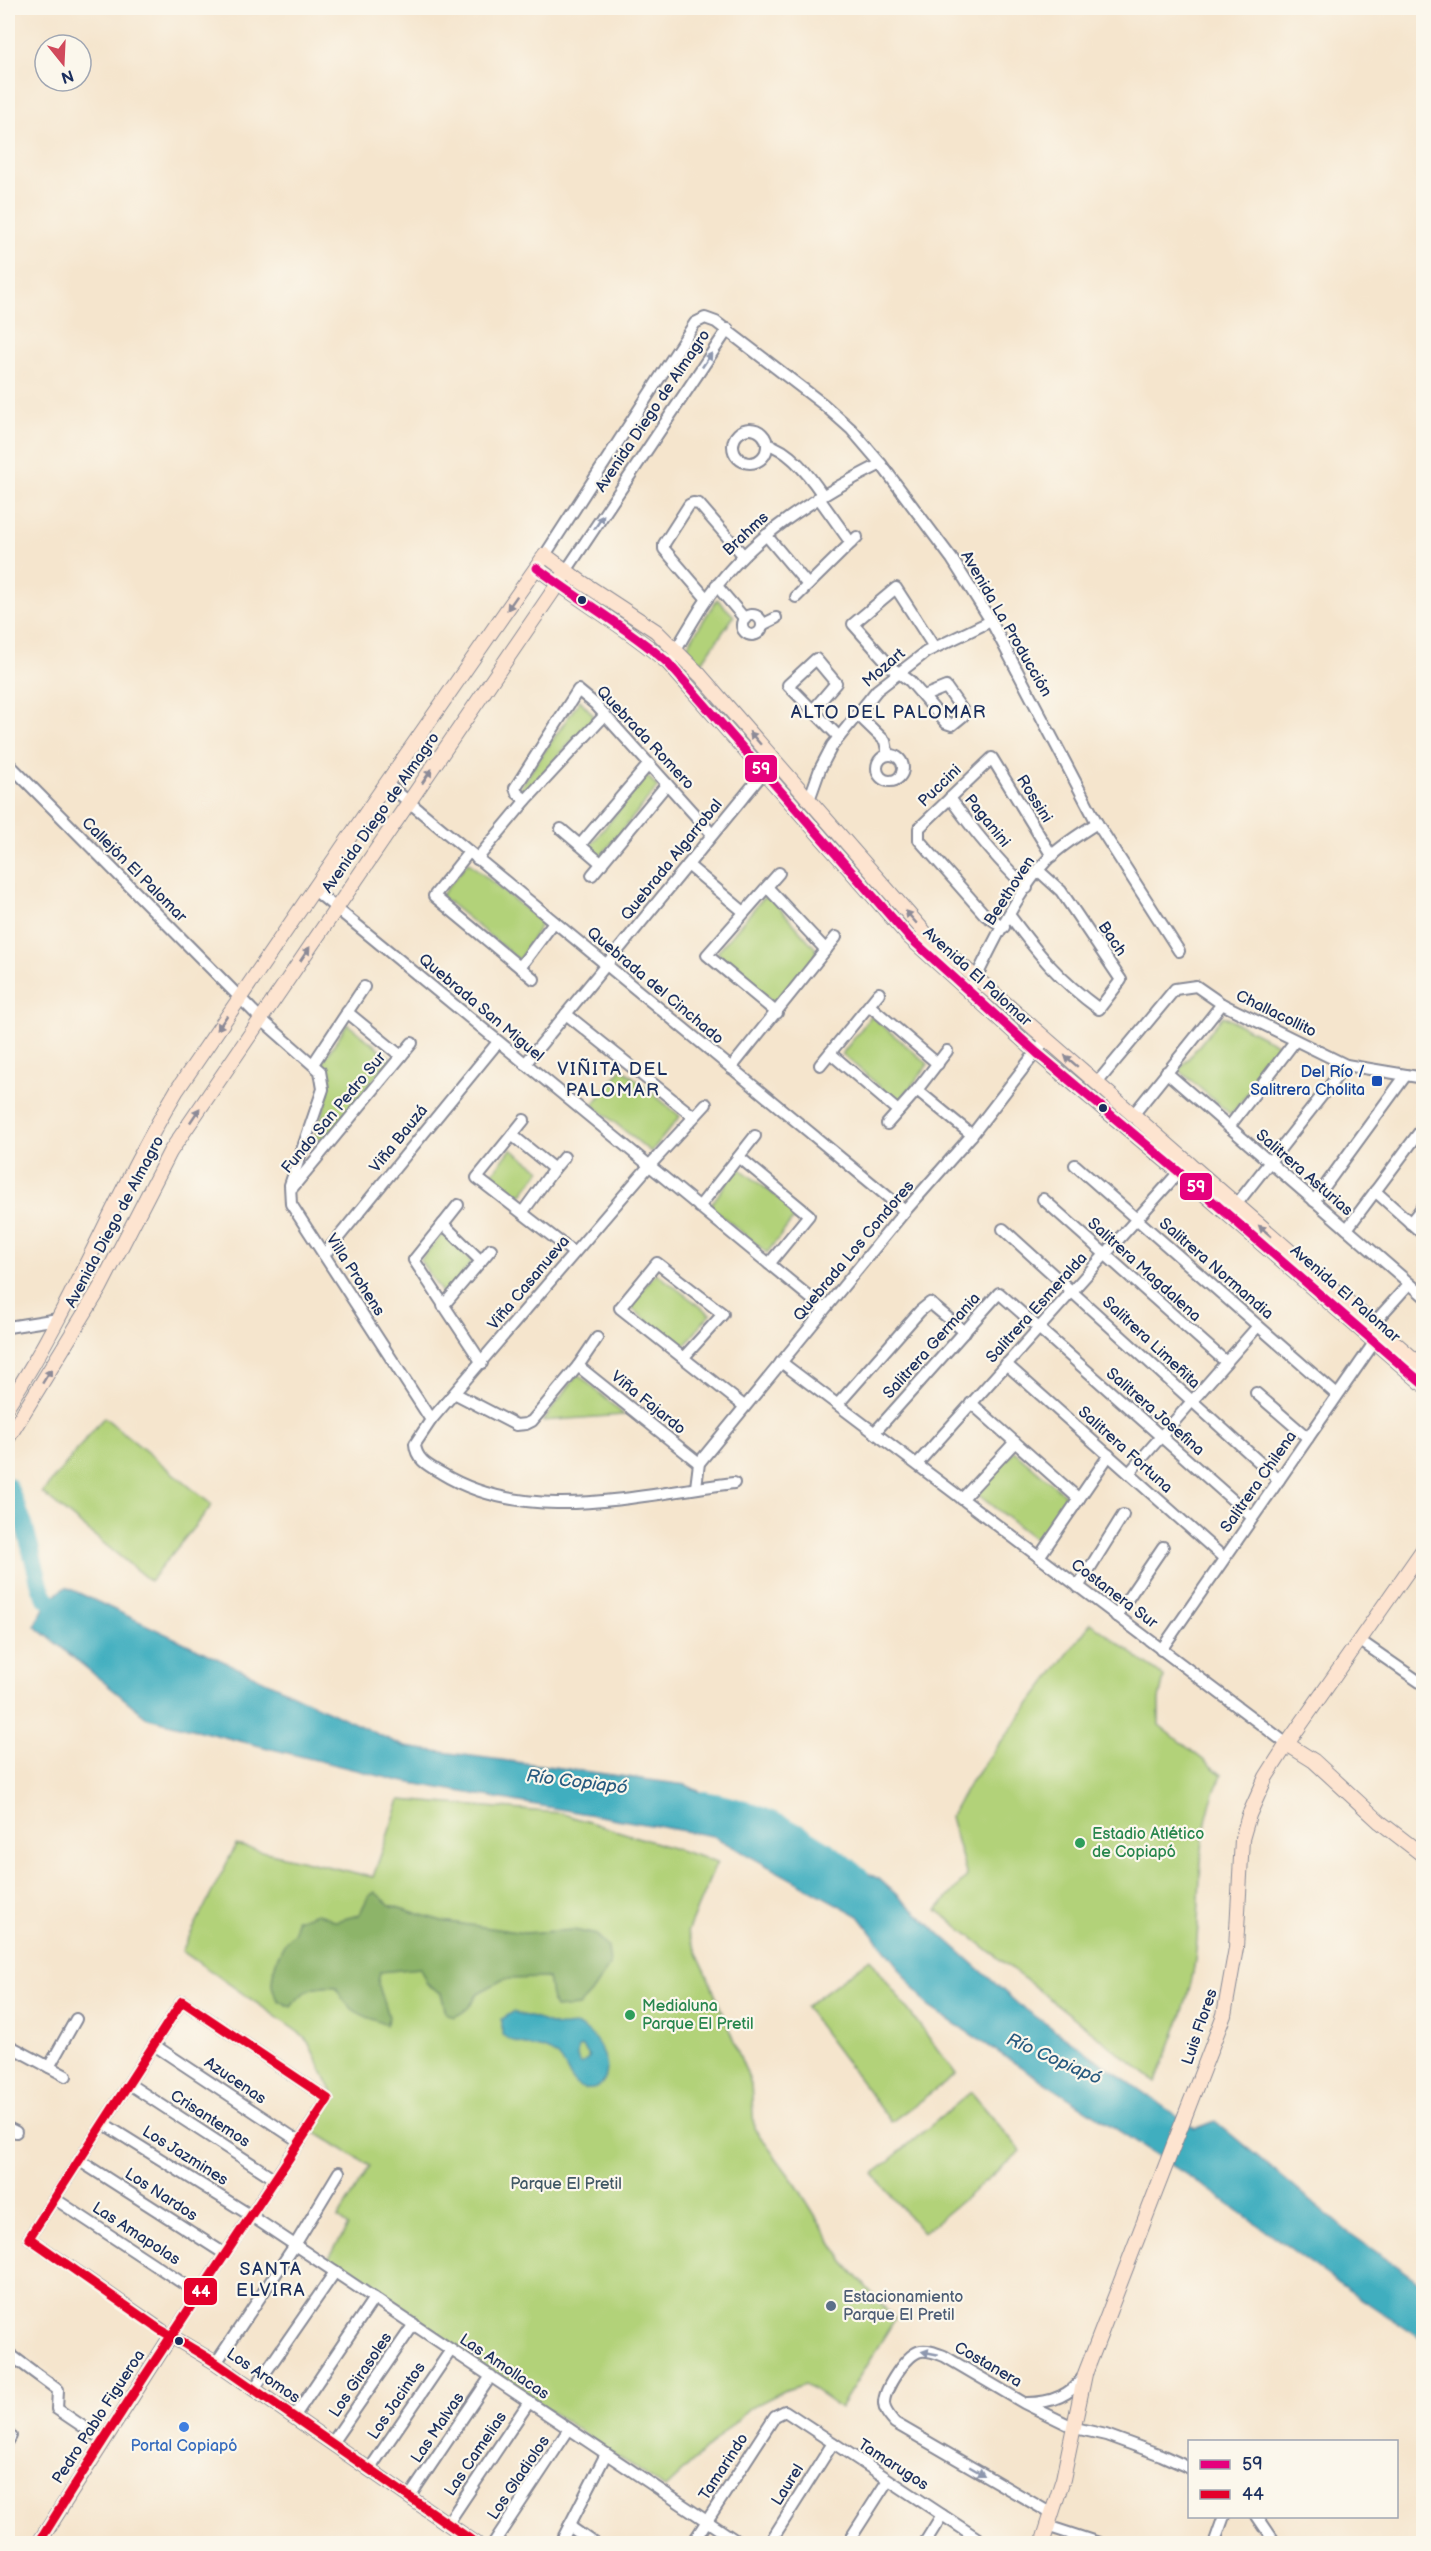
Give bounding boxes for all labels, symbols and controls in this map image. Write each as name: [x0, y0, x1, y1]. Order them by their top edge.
north arrow: [33, 33, 93, 93]
text: N: [59, 65, 76, 87]
street label: Avenida Diego de Almagro: [592, 326, 714, 496]
one-way arrow: [701, 353, 713, 369]
street label: Brahms: [719, 508, 773, 560]
one-way arrow: [593, 514, 604, 531]
street label: Avenida La Producción: [956, 548, 1056, 700]
unlabelled marker: [576, 594, 588, 606]
one-way arrow: [507, 595, 518, 611]
street label: Mozart: [859, 644, 909, 692]
street label: Quebrada Romero: [592, 682, 698, 794]
district label: ALTO DEL PALOMAR: [791, 702, 987, 723]
street label: Avenida Diego de Almagro: [318, 729, 444, 897]
one-way arrow: [749, 731, 762, 746]
line badge: 59: [744, 754, 778, 783]
text: 59: [752, 760, 770, 779]
street label: Puccini: [915, 761, 965, 811]
one-way arrow: [421, 769, 433, 785]
street label: Rossini: [1012, 772, 1056, 826]
street label: Paganini: [960, 791, 1014, 851]
street label: Quebrada Algarrobal: [617, 796, 727, 924]
street label: Callejón El Palomar: [78, 814, 191, 927]
street label: Beethoven: [981, 853, 1039, 929]
one-way arrow: [904, 909, 918, 924]
street label: Bach: [1094, 918, 1130, 960]
street label: Quebrada del Cinchado: [583, 923, 727, 1049]
street label: Avenida El Palomar: [919, 923, 1035, 1031]
one-way arrow: [299, 946, 310, 963]
street label: Quebrada San Miguel: [415, 950, 547, 1066]
street label: Challacollito: [1233, 986, 1319, 1042]
one-way arrow: [216, 1014, 228, 1030]
street label: Fundo San Pedro Sur: [278, 1048, 390, 1178]
one-way arrow: [1064, 1055, 1079, 1068]
district label: VIÑITA DEL PALOMAR: [557, 1058, 669, 1101]
place label: Del Río / Salitrera Cholita: [1250, 1063, 1365, 1100]
marker: Del Río / Salitrera Cholita: [1370, 1074, 1384, 1088]
street label: Viña Bauzá: [366, 1101, 432, 1177]
unlabelled marker: [1097, 1102, 1109, 1114]
one-way arrow: [189, 1107, 200, 1124]
street label: Salitrera Asturias: [1252, 1126, 1356, 1220]
street label: Avenida Diego de Almagro: [62, 1133, 168, 1311]
line badge: 59: [1179, 1172, 1213, 1201]
street label: Quebrada Los Condores: [790, 1177, 918, 1325]
text: 59: [1187, 1178, 1205, 1197]
street label: Salitrera Magdalena: [1083, 1214, 1205, 1326]
street label: Salitrera Normandia: [1155, 1214, 1277, 1324]
one-way arrow: [1258, 1225, 1273, 1238]
street label: Villa Prohens: [321, 1230, 389, 1320]
street label: Viña Casanueva: [484, 1232, 574, 1334]
street label: Avenida El Palomar: [1286, 1241, 1404, 1347]
street label: Salitrera Esmeralda: [982, 1249, 1092, 1367]
street label: Salitrera Germania: [879, 1289, 985, 1403]
street label: Salitrera Limeñita: [1098, 1293, 1204, 1393]
street label: Salitrera Josefina: [1102, 1364, 1208, 1460]
street label: Viña Fajardo: [607, 1367, 689, 1439]
one-way arrow: [41, 1368, 52, 1384]
street label: Salitrera Fortuna: [1074, 1403, 1176, 1497]
street label: Salitrera Chilena: [1217, 1428, 1301, 1536]
street label: Costanera Sur: [1067, 1555, 1161, 1633]
water label: Río Copiapó: [525, 1765, 629, 1799]
place label: Estadio Atlético de Copiapó: [1092, 1825, 1204, 1862]
marker: Estadio Atlético de Copiapó: [1073, 1836, 1087, 1850]
street label: Luis Flores: [1178, 1986, 1222, 2067]
place label: Medialuna Parque El Pretil: [642, 1997, 754, 2034]
marker: Medialuna Parque El Pretil: [623, 2008, 637, 2022]
water label: Río Copiapó: [1003, 2029, 1105, 2089]
street label: Azucenas: [201, 2053, 270, 2109]
street label: Crisantemos: [167, 2086, 253, 2152]
street label: Los Jazmines: [139, 2122, 231, 2190]
street label: Los Nardos: [121, 2164, 201, 2226]
park label: Parque El Pretil: [510, 2175, 622, 2194]
street label: Las Amapolas: [89, 2199, 184, 2269]
district label: SANTA ELVIRA: [236, 2259, 306, 2301]
line badge: 44: [183, 2277, 218, 2306]
text: 44: [192, 2283, 211, 2302]
place label: Estacionamiento Parque El Pretil: [843, 2288, 963, 2325]
marker: Estacionamiento Parque El Pretil: [824, 2299, 838, 2313]
street label: Los Girasoles: [326, 2329, 396, 2421]
street label: Las Amollacas: [456, 2330, 552, 2404]
unlabelled marker: [173, 2335, 185, 2347]
street label: Costanera: [951, 2338, 1025, 2392]
street label: Los Aromos: [223, 2344, 303, 2408]
street label: Pedro Pablo Figueroa: [49, 2346, 149, 2488]
one-way arrow: [921, 2348, 940, 2357]
street label: Los Jacintos: [364, 2359, 430, 2443]
street label: Las Malvas: [407, 2389, 469, 2467]
street label: Las Camelias: [441, 2408, 511, 2500]
marker: Portal Copiapó: [177, 2420, 191, 2434]
street label: Tamarindo: [695, 2430, 753, 2504]
street label: Los Gladiolos: [484, 2432, 554, 2524]
street label: Tamarugos: [854, 2435, 932, 2495]
place label: Portal Copiapó: [131, 2437, 237, 2456]
legend: [1188, 2440, 1398, 2518]
text: 59: [1242, 2454, 1263, 2475]
street label: Laurel: [768, 2461, 808, 2509]
one-way arrow: [969, 2466, 986, 2476]
text: 44: [1242, 2484, 1264, 2505]

